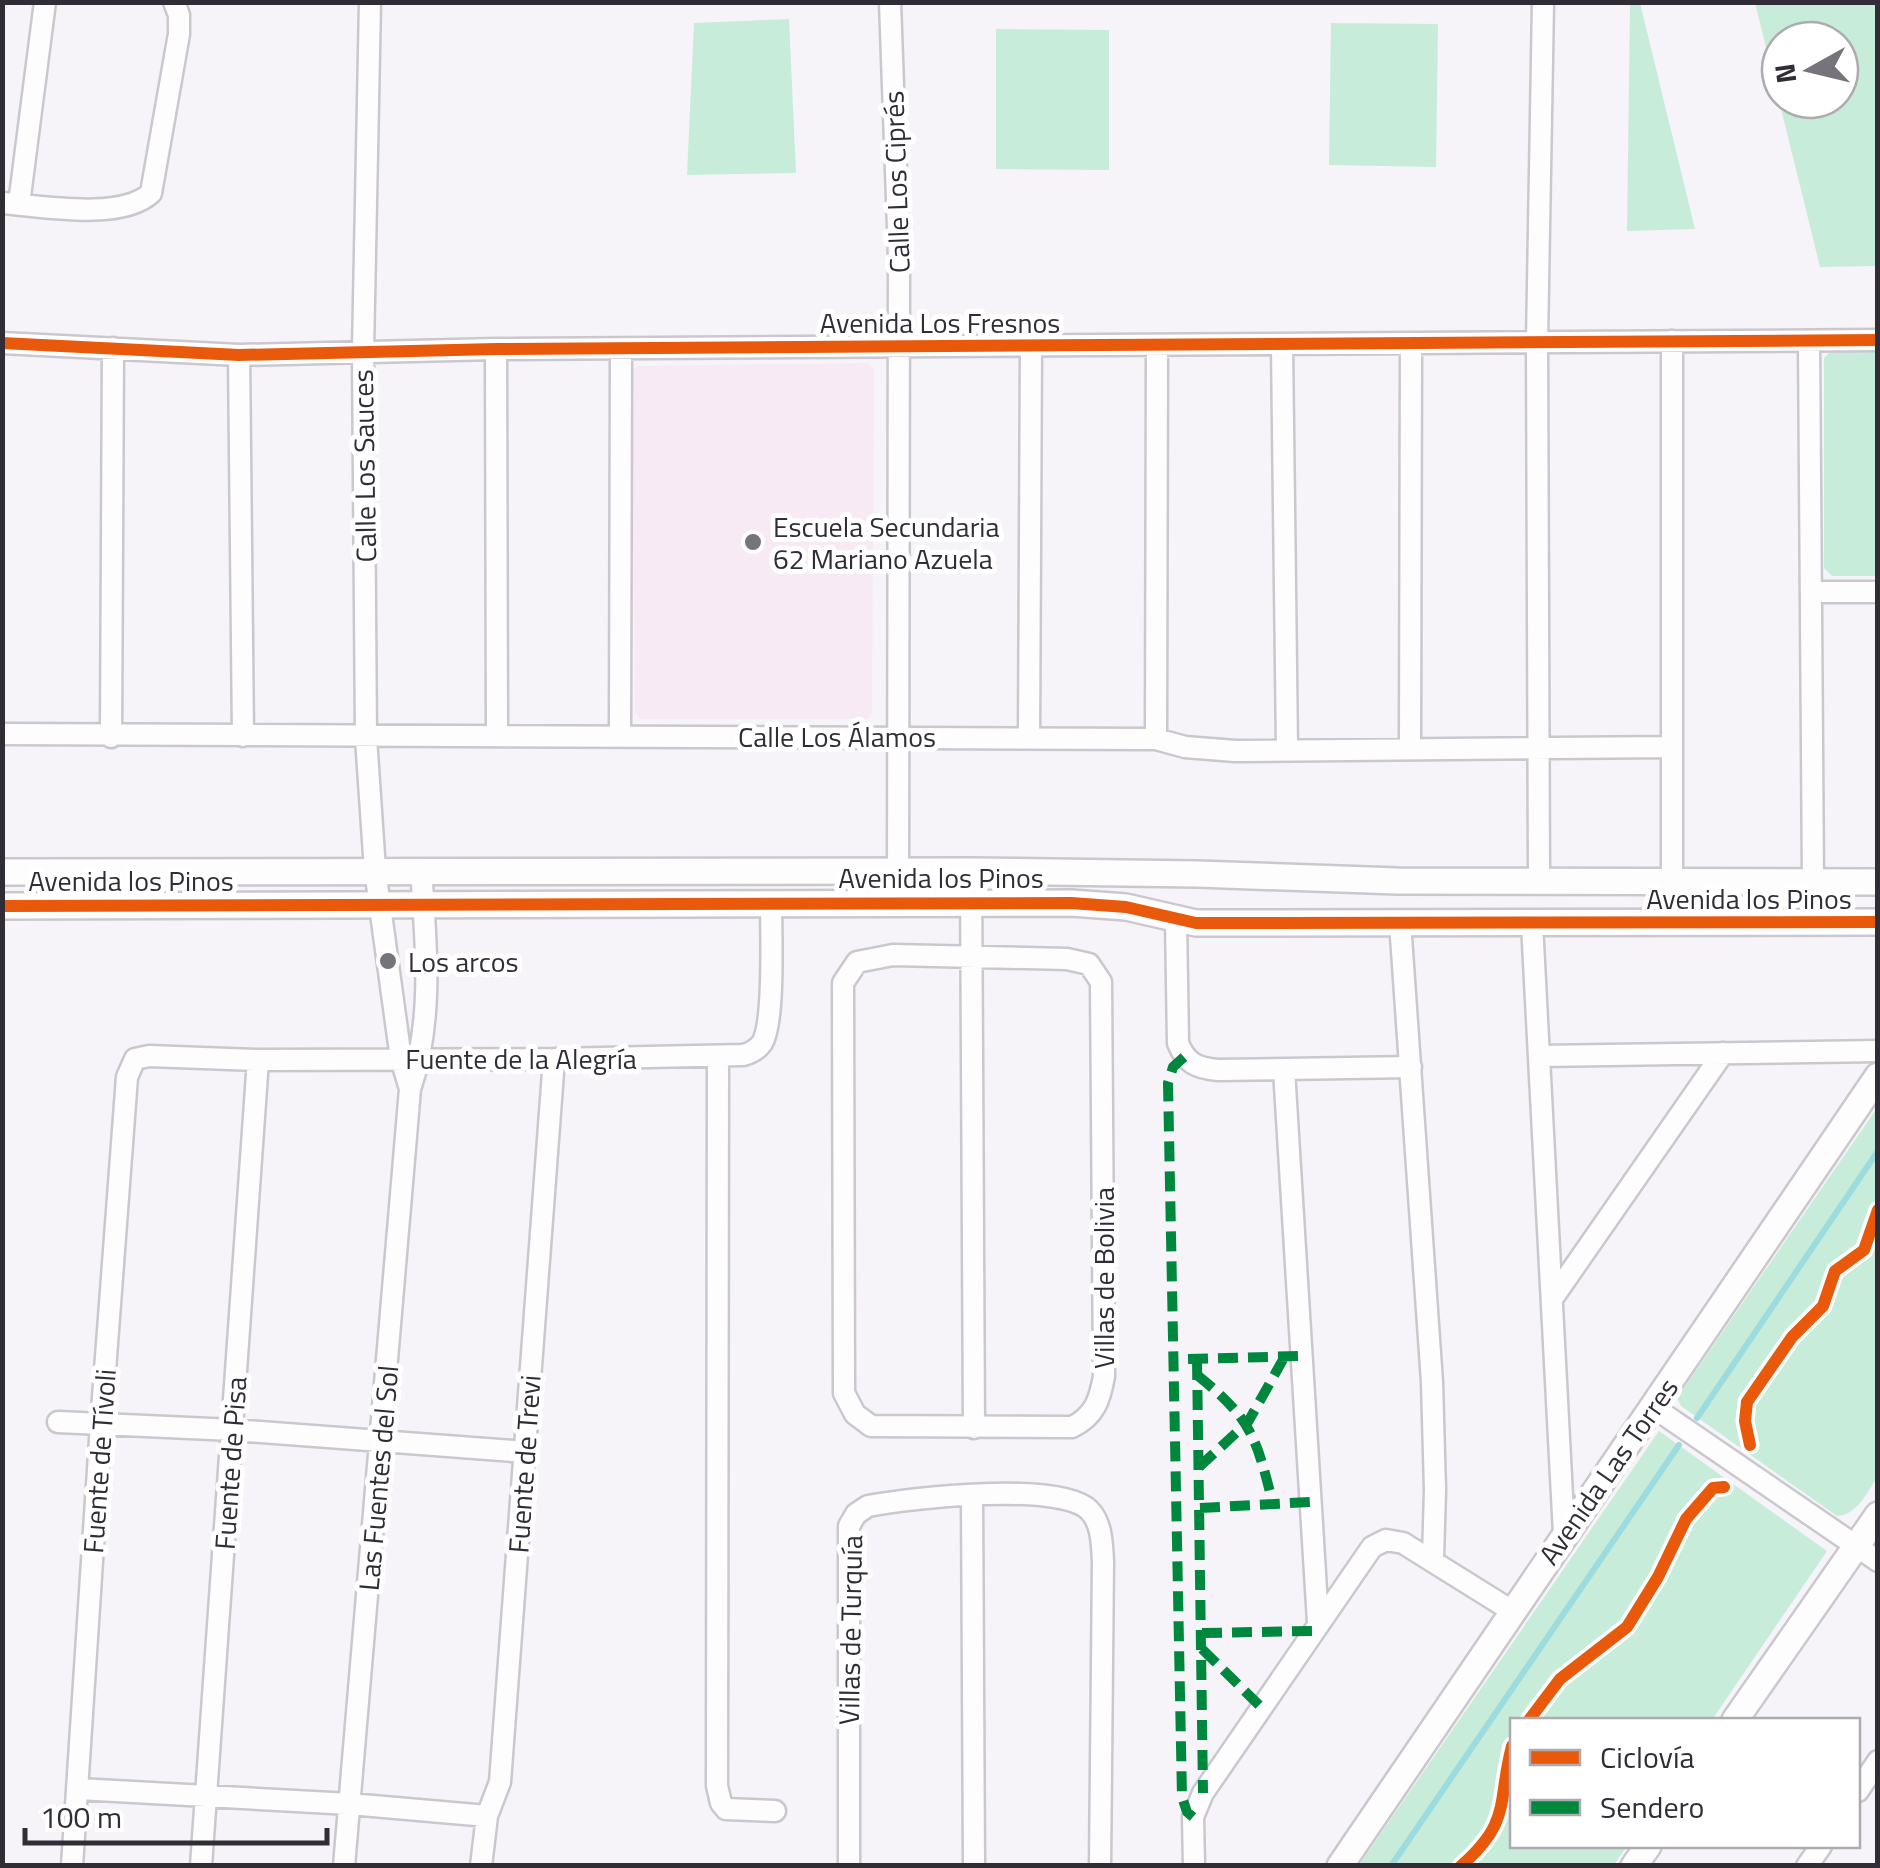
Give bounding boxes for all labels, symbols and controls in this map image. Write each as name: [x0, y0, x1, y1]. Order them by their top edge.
north arrow: [1760, 20, 1860, 120]
text: N: [1762, 61, 1807, 86]
street label: Calle Los Ciprés: [871, 90, 921, 274]
street label: Avenida Los Fresnos: [820, 301, 1060, 344]
street label: Calle Los Sauces: [341, 369, 387, 563]
place label: Escuela Secundaria 62 Mariano Azuela: [773, 505, 1000, 580]
marker: Escuela Secundaria 62 Mariano Azuela: [742, 531, 764, 553]
street label: Calle Los Álamos: [738, 715, 936, 758]
street label: Avenida los Pinos: [838, 856, 1044, 899]
street label: Avenida los Pinos: [28, 859, 234, 902]
street label: Avenida los Pinos: [1646, 877, 1852, 920]
place label: Los arcos: [408, 940, 519, 983]
marker: Los arcos: [377, 950, 399, 972]
street label: Fuente de la Alegría: [405, 1037, 637, 1080]
street label: Villas de Bolivia: [1082, 1187, 1125, 1369]
street label: Las Fuentes del Sol: [347, 1364, 409, 1592]
street label: Fuente de Tívoli: [71, 1367, 127, 1555]
street label: Avenida Las Torres: [1527, 1369, 1689, 1573]
street label: Fuente de Trevi: [496, 1373, 552, 1555]
street label: Fuente de Pisa: [203, 1375, 257, 1551]
street label: Villas de Turquía: [827, 1535, 873, 1725]
legend: [1510, 1718, 1860, 1848]
text: Ciclovía: [1600, 1734, 1695, 1780]
scale bar: [25, 1783, 328, 1845]
text: Sendero: [1600, 1784, 1704, 1830]
text: 100 m: [40, 1794, 122, 1840]

